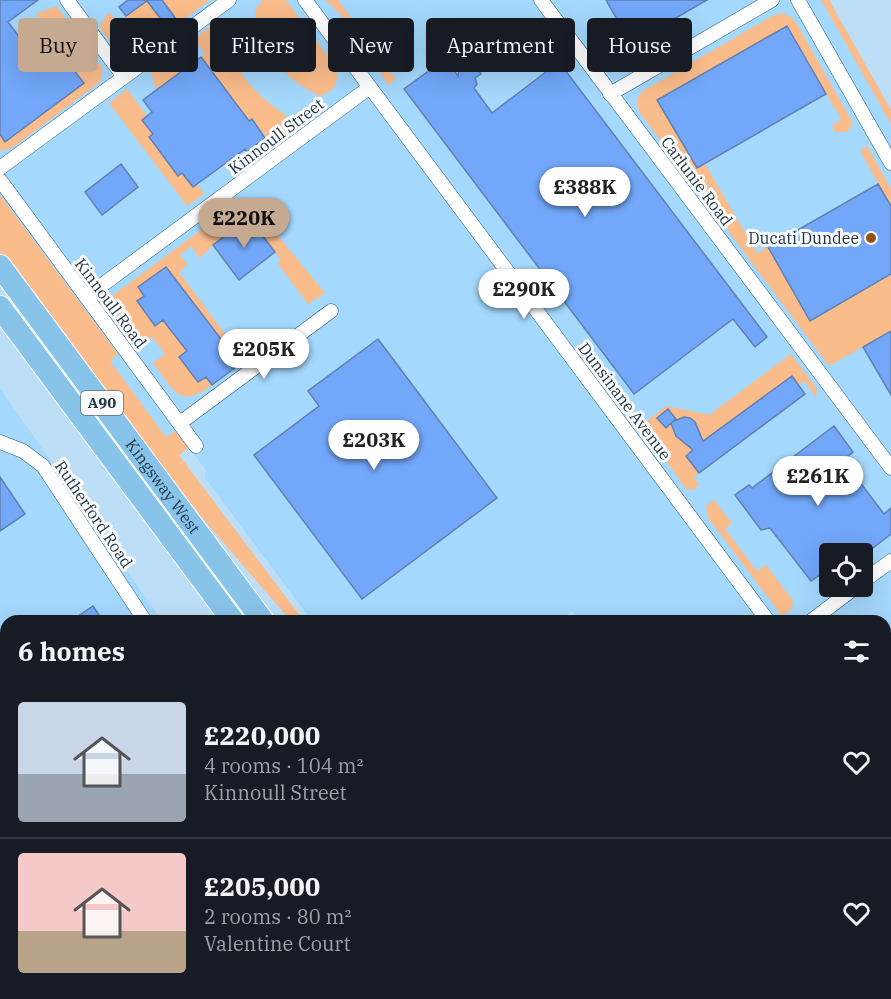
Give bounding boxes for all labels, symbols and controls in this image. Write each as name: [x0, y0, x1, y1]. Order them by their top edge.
chip: Buy: [18, 18, 98, 72]
chip: Rent: [110, 18, 198, 72]
chip: Filters: [210, 18, 316, 72]
chip: New: [328, 18, 414, 72]
chip: Apartment: [426, 18, 575, 72]
chip: House: [587, 18, 692, 72]
street label: Kinnoull Street: [224, 94, 328, 178]
street label: Carlunie Road: [657, 132, 737, 230]
pin: £388K: [543, 167, 627, 218]
text: £388K: [553, 173, 617, 200]
pin: £220K: [202, 198, 286, 249]
text: £220K: [212, 204, 276, 231]
place label: Ducati Dundee: [748, 228, 859, 248]
marker: Ducati Dundee: [864, 231, 878, 245]
street label: Kinnoull Road: [71, 254, 151, 352]
pin: £290K: [482, 269, 566, 320]
text: £290K: [492, 275, 556, 302]
pin: £205K: [222, 329, 306, 380]
text: £205K: [232, 335, 296, 362]
street label: Dunsinane Avenue: [574, 338, 676, 464]
road number: A90: [81, 391, 123, 415]
pin: £203K: [332, 420, 416, 471]
text: £203K: [342, 426, 406, 453]
street label: Kingsway West: [121, 435, 205, 538]
pin: £261K: [776, 456, 860, 507]
street label: Rutherford Road: [51, 457, 137, 572]
text: £261K: [786, 462, 850, 489]
map controls: [819, 543, 873, 597]
button: locate: [819, 543, 873, 597]
text: 6 homes: [18, 634, 125, 668]
icon: filters: [840, 635, 873, 668]
text: £220,000: [204, 718, 320, 752]
icon: home: [66, 726, 138, 798]
icon: heart: [840, 746, 873, 779]
text: 4 rooms · 104 m²: [204, 752, 363, 779]
text: Kinnoull Street: [204, 779, 346, 806]
text: £205,000: [204, 869, 320, 903]
icon: home: [66, 877, 138, 949]
icon: heart: [840, 897, 873, 930]
text: 2 rooms · 80 m²: [204, 903, 351, 930]
text: Valentine Court: [204, 930, 350, 957]

